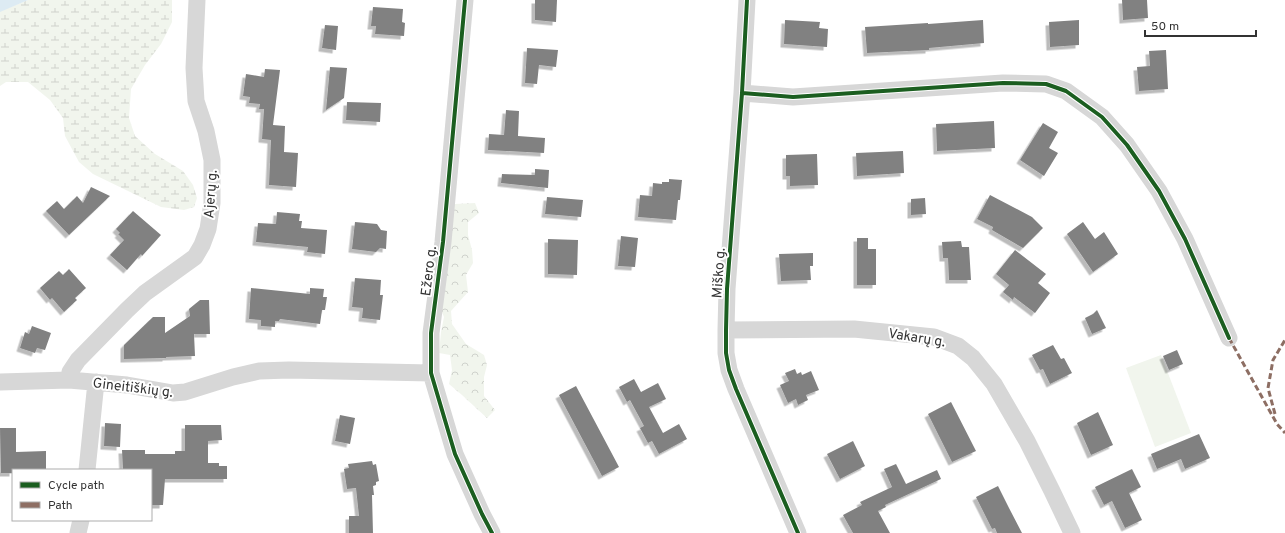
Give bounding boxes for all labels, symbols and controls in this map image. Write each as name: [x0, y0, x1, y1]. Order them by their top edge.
scale bar: [1145, 12, 1256, 38]
text: 50 m: [1151, 19, 1179, 35]
street label: Ajerų g.: [201, 169, 222, 219]
street label: Ežero g.: [418, 245, 441, 297]
street label: Miško g.: [709, 247, 730, 299]
street label: Vakarų g.: [887, 326, 947, 351]
street label: Gineitiškių g.: [92, 375, 174, 402]
legend: [12, 469, 152, 521]
text: Cycle path: [48, 478, 105, 494]
text: Path: [48, 498, 73, 514]

